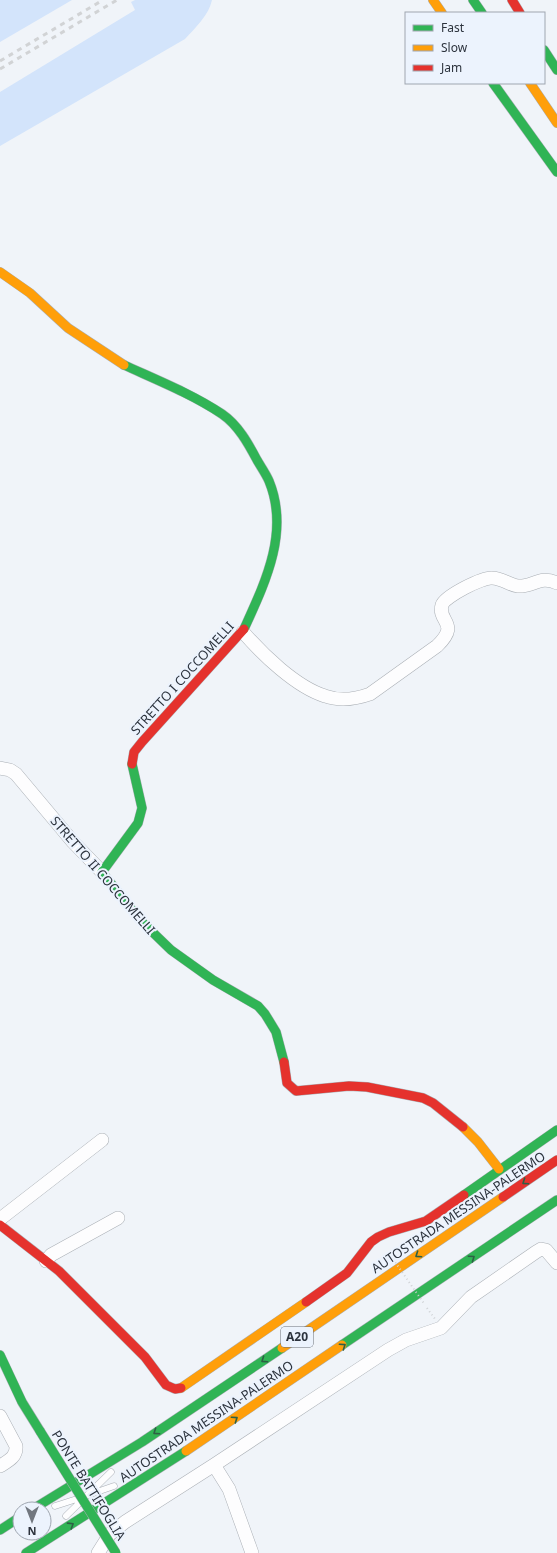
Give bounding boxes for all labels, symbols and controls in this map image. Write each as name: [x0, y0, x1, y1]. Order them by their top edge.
legend: [405, 12, 545, 84]
text: Fast: [441, 19, 465, 36]
text: Slow: [441, 39, 468, 56]
text: Jam: [440, 59, 462, 76]
street label: STRETTO I COCCOMELLI: [126, 617, 238, 739]
street label: STRETTO II COCCOMELLI: [47, 812, 159, 938]
street label: AUTOSTRADA MESSINA-PALERMO: [367, 1147, 549, 1277]
one-way arrow: [522, 1177, 529, 1185]
one-way arrow: [415, 1251, 422, 1258]
one-way arrow: [468, 1255, 475, 1263]
road number: A20: [281, 1327, 313, 1347]
one-way arrow: [339, 1343, 346, 1351]
one-way arrow: [261, 1355, 268, 1363]
street label: AUTOSTRADA MESSINA-PALERMO: [115, 1356, 297, 1486]
one-way arrow: [231, 1417, 238, 1424]
street label: PONTE BATTIFOGLIA: [48, 1427, 131, 1544]
one-way arrow: [153, 1427, 160, 1435]
north arrow: [12, 1501, 52, 1541]
one-way arrow: [67, 1522, 74, 1530]
text: N: [28, 1524, 36, 1539]

